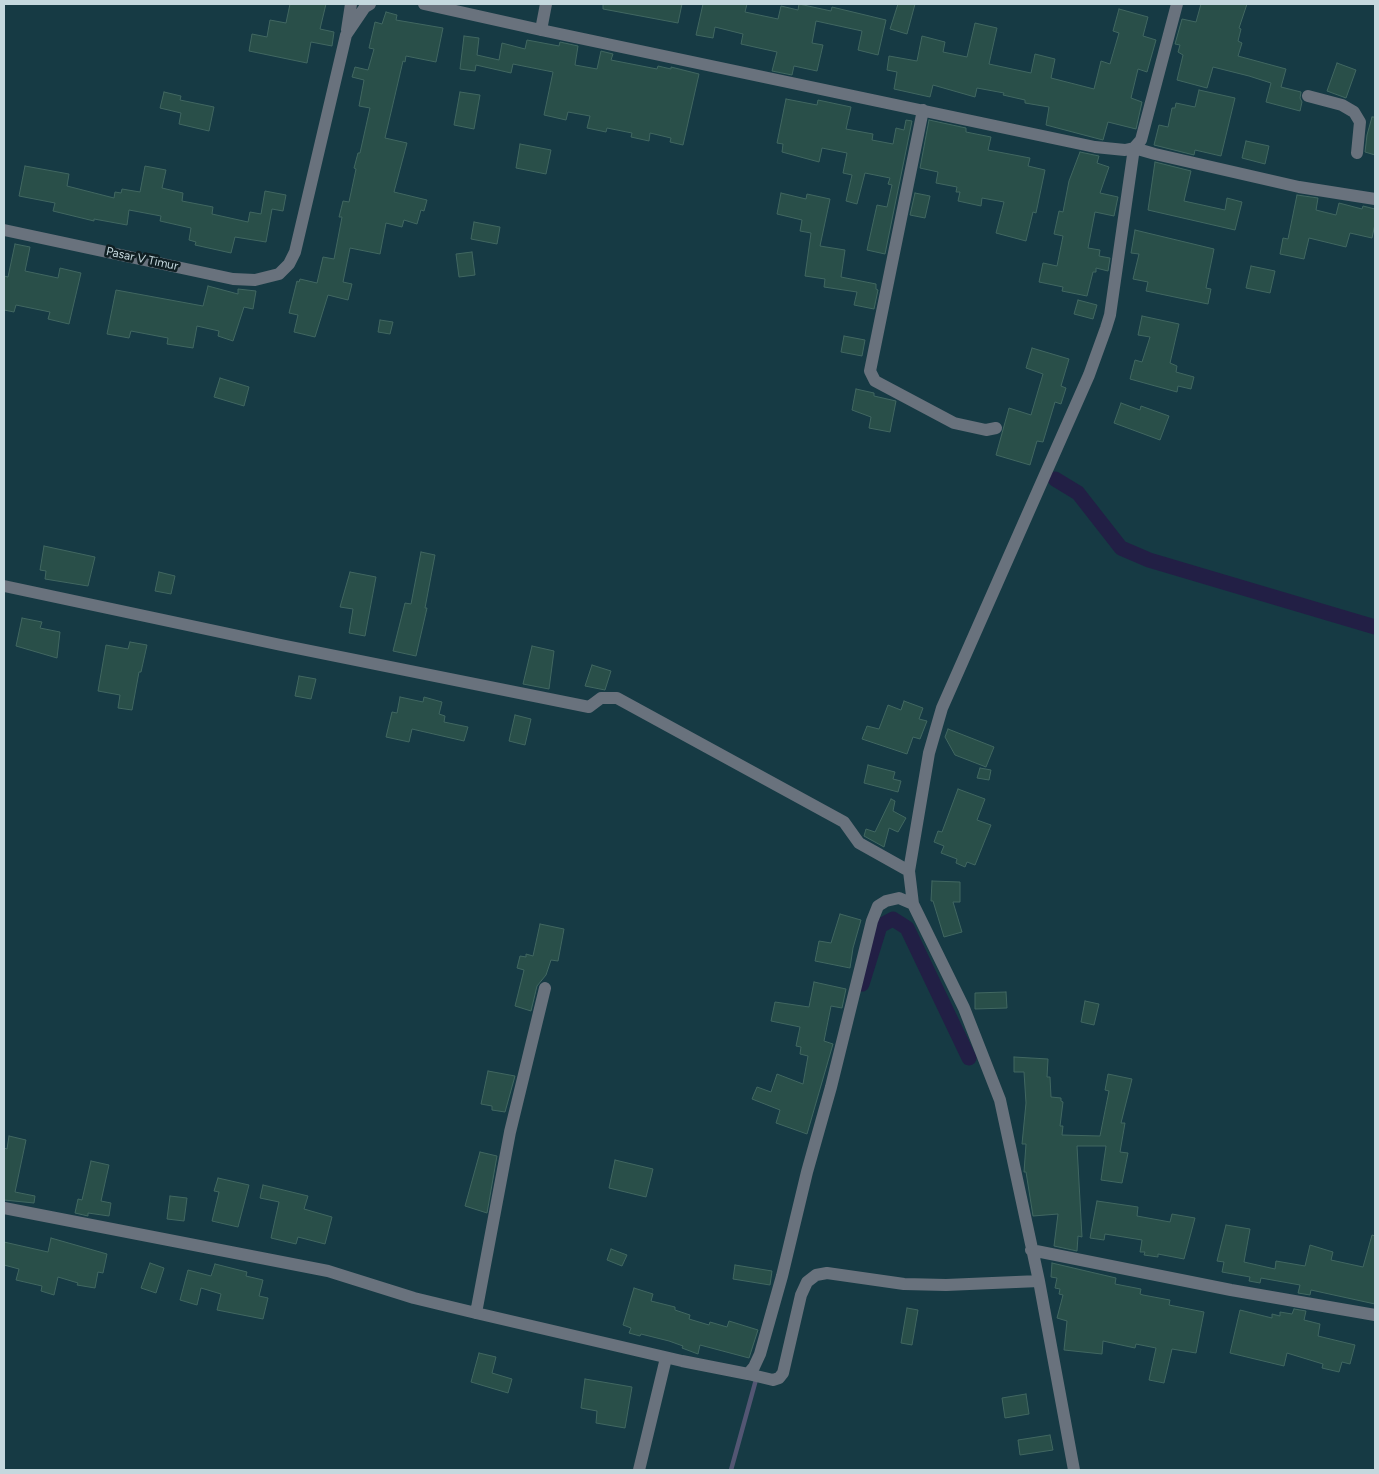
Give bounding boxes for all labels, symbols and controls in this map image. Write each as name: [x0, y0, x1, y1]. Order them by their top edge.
street label: Pasar V Timur: [105, 244, 179, 274]

